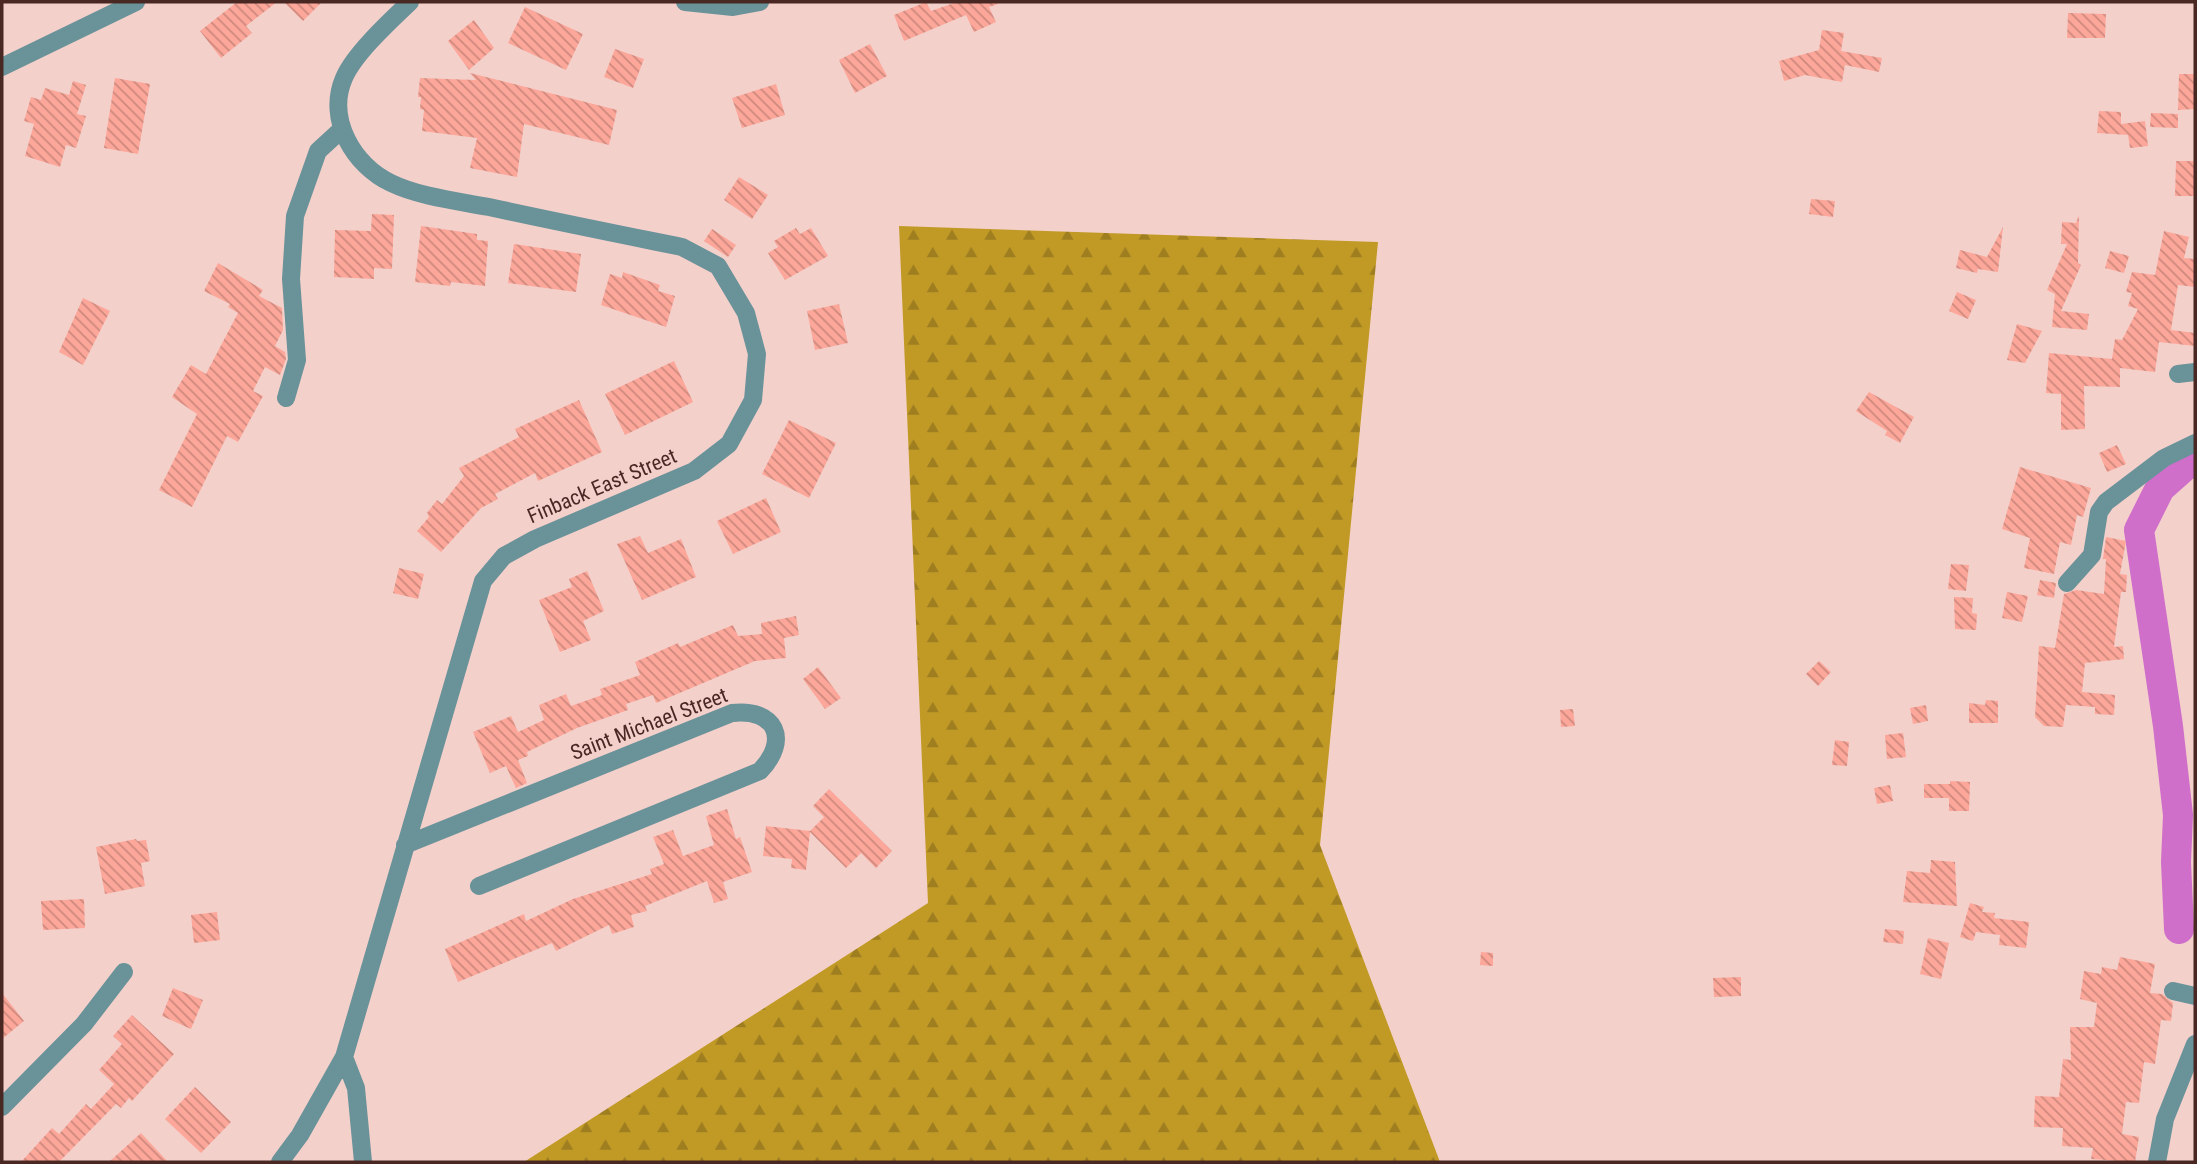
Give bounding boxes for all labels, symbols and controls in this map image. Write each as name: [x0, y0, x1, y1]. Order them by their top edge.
street label: Finback East Street: [524, 444, 680, 528]
street label: Saint Michael Street: [567, 683, 731, 765]

